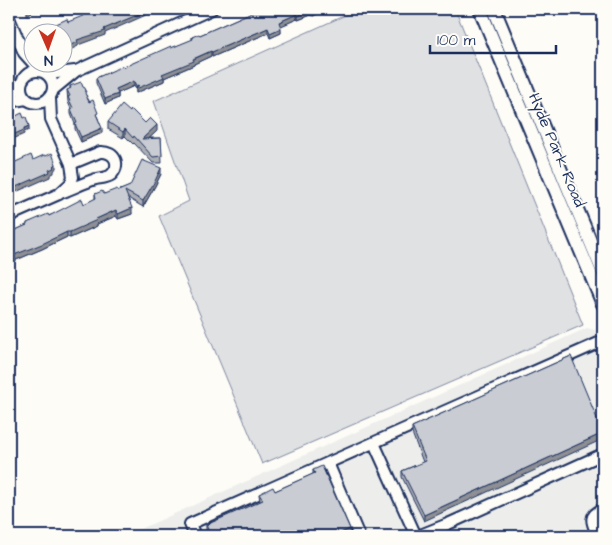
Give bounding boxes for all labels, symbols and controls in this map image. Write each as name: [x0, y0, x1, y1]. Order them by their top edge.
north arrow: [22, 22, 72, 72]
scale bar: [430, 22, 556, 54]
text: 100 m: [437, 30, 476, 51]
text: N: [43, 50, 53, 70]
street label: Hyde Park Road: [522, 90, 591, 211]

